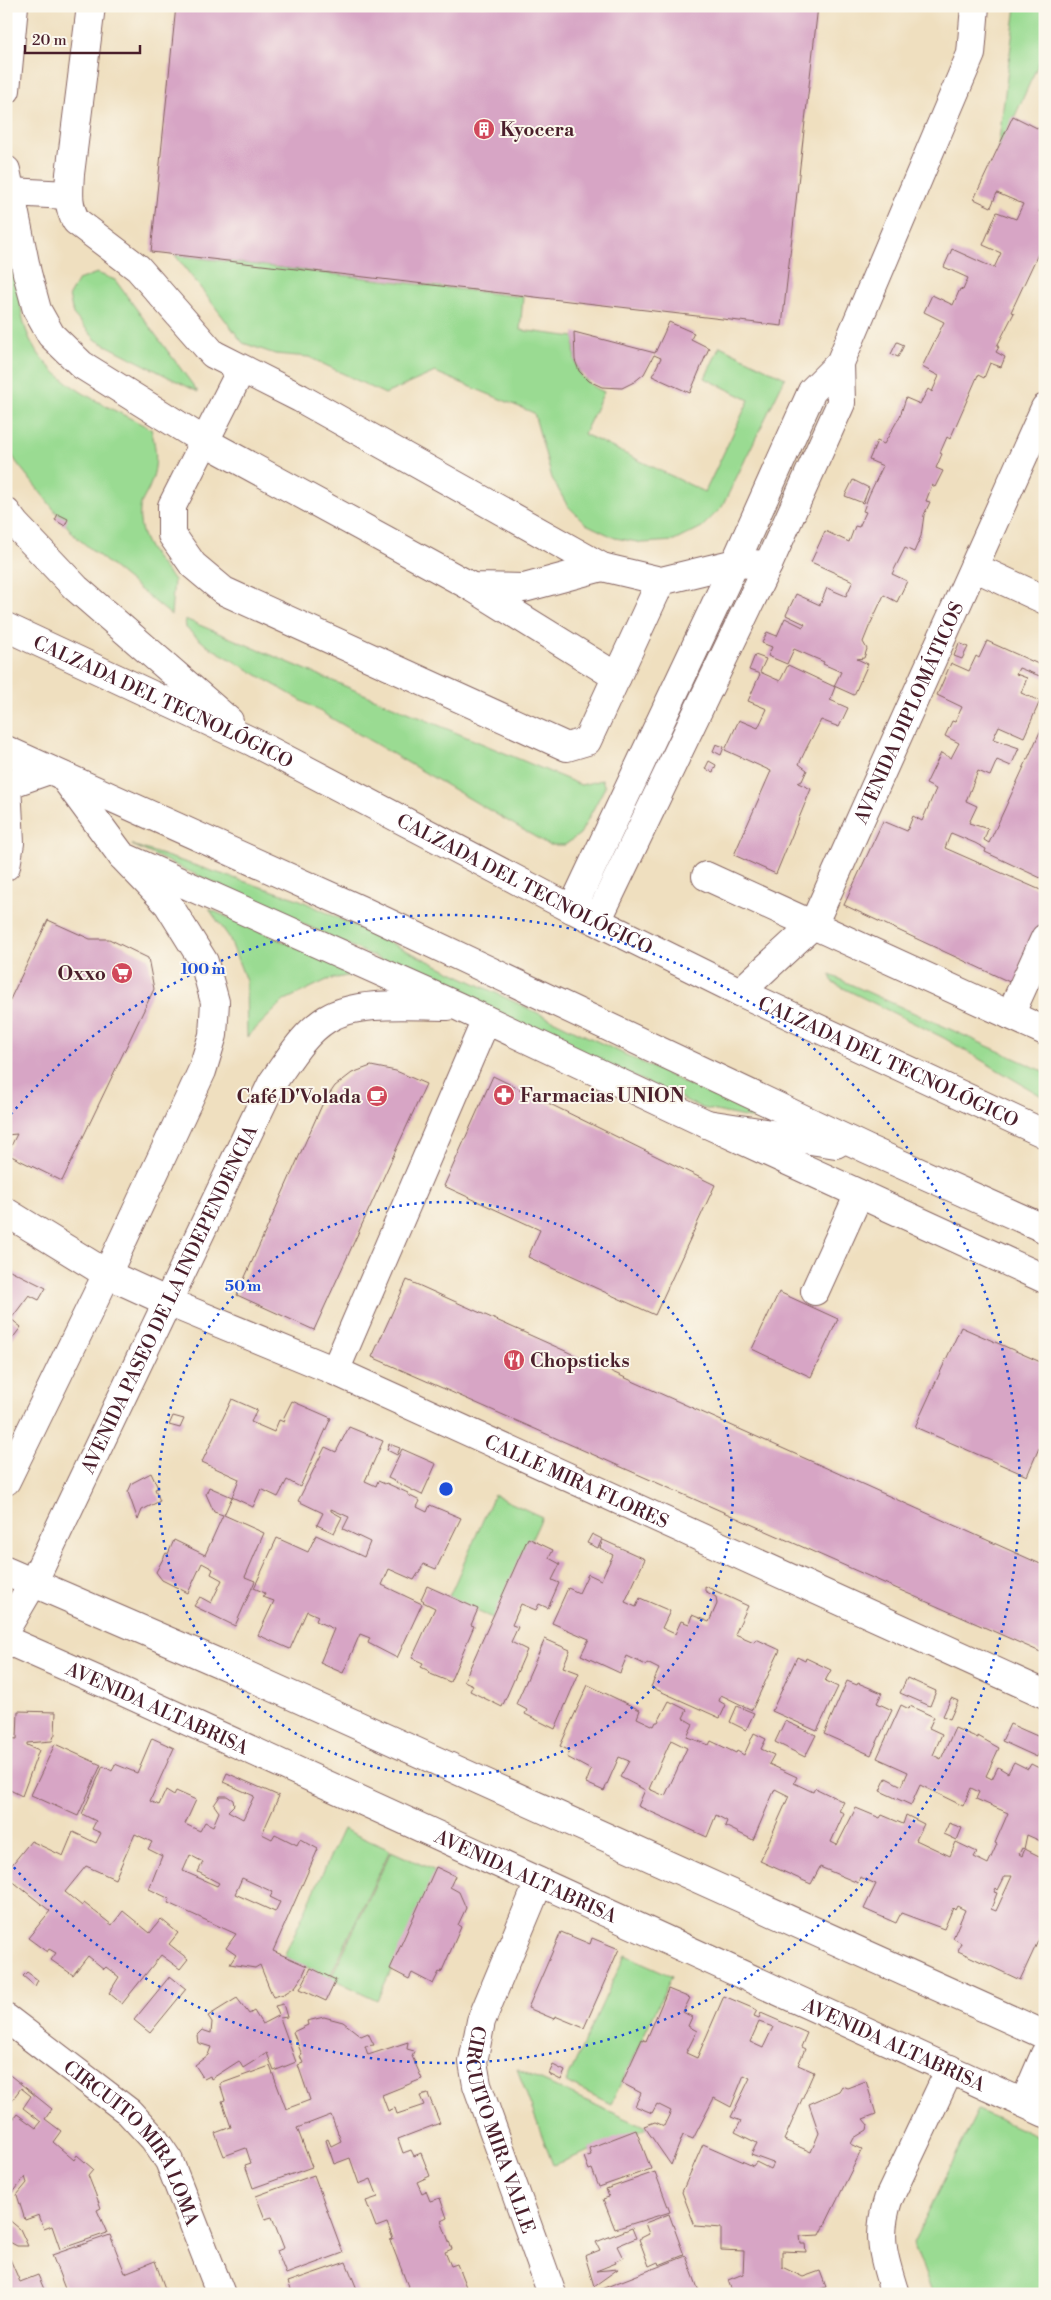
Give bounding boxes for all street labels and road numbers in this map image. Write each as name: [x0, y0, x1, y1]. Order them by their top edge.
street label: AVENIDA DIPLOMÁTICOS: [849, 598, 969, 829]
street label: CALZADA DEL TECNOLÓGICO: [29, 630, 297, 774]
street label: CALZADA DEL TECNOLÓGICO: [393, 808, 657, 960]
street label: CALZADA DEL TECNOLÓGICO: [754, 991, 1023, 1133]
street label: AVENIDA PASEO DE LA INDEPENDENCIA: [76, 1121, 264, 1479]
street label: CALLE MIRA FLORES: [481, 1430, 672, 1534]
street label: AVENIDA ALTABRISA: [61, 1657, 253, 1761]
street label: AVENIDA ALTABRISA: [430, 1824, 621, 1929]
street label: AVENIDA ALTABRISA: [798, 1993, 990, 2097]
street label: CIRCUITO MIRA VALLE: [460, 2024, 540, 2237]
street label: CIRCUITO MIRA LOMA: [58, 2055, 204, 2230]

